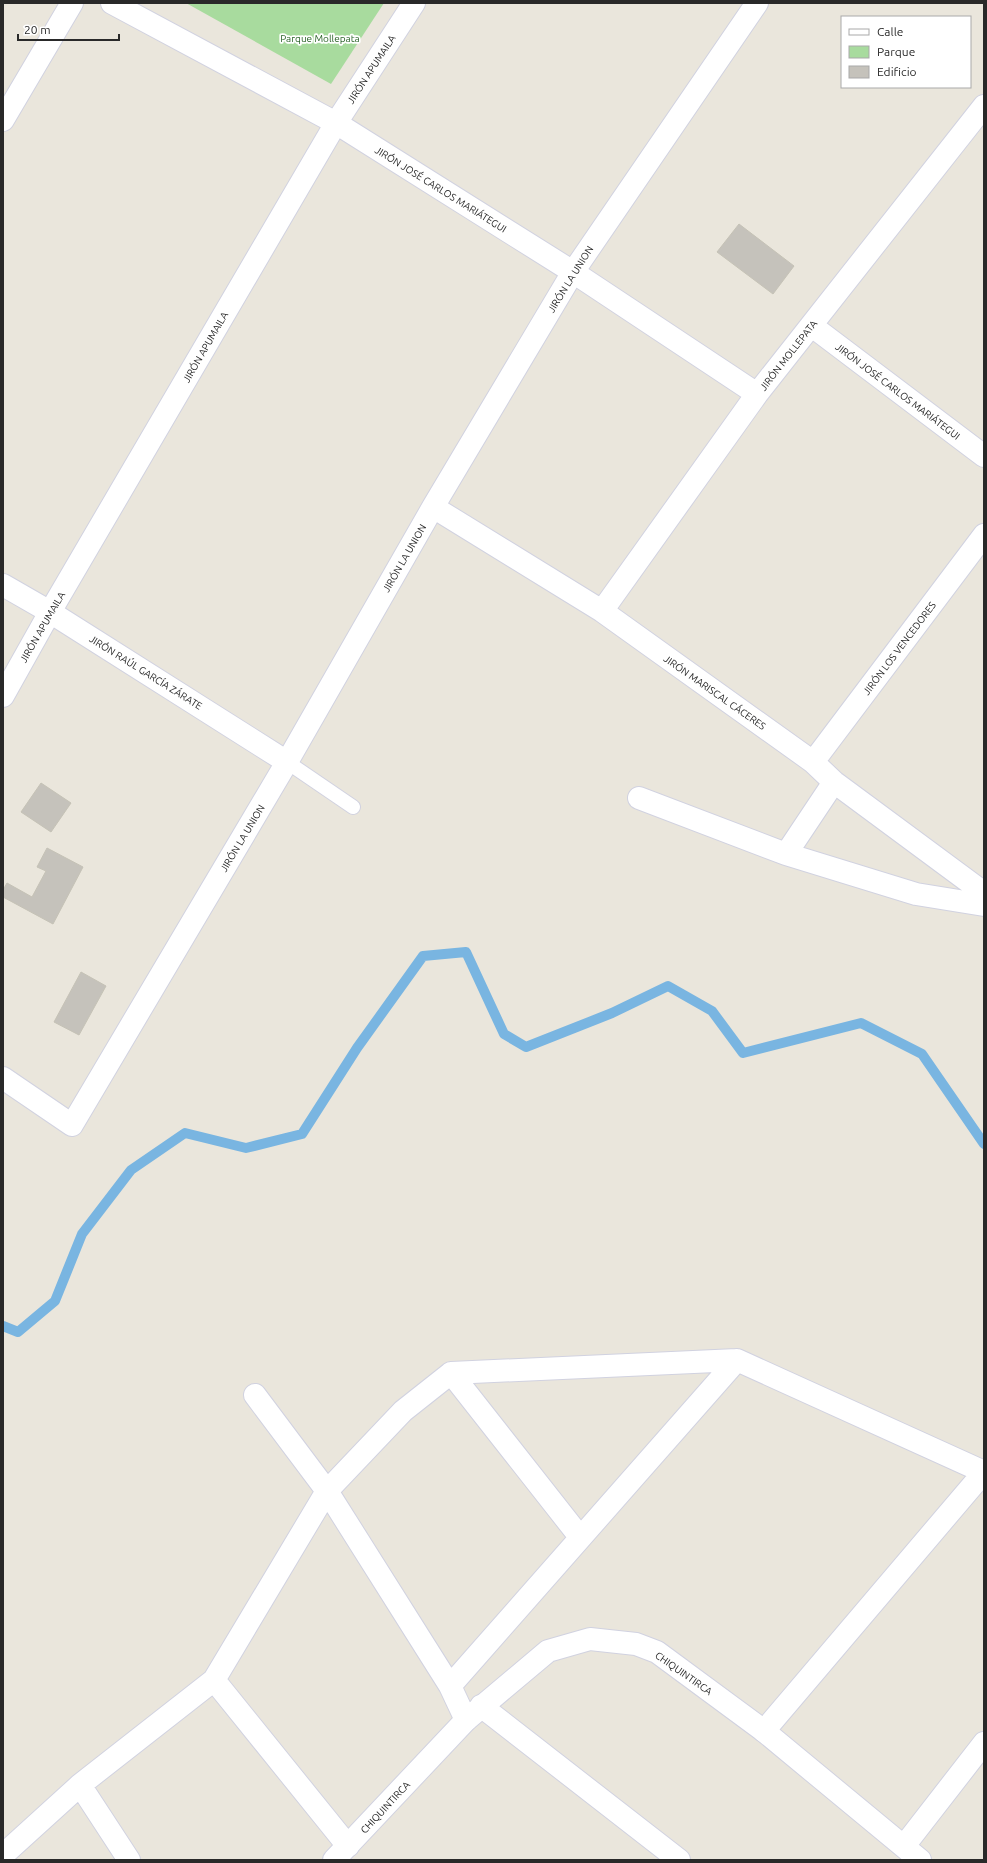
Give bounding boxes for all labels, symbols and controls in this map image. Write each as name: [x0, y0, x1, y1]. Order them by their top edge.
scale bar: [18, 16, 119, 42]
legend: [841, 16, 971, 88]
text: 20 m: [24, 23, 51, 36]
text: Calle: [877, 25, 903, 38]
street label: JIRÓN APUMAILA: [344, 32, 398, 106]
park label: Parque Mollepata: [280, 33, 360, 44]
text: Parque: [877, 45, 915, 58]
text: Edificio: [877, 65, 917, 78]
street label: JIRÓN JOSÉ CARLOS MARIÁTEGUI: [373, 143, 509, 235]
street label: JIRÓN LA UNION: [545, 243, 595, 315]
street label: JIRÓN APUMAILA: [180, 309, 230, 385]
street label: JIRÓN MOLLEPATA: [757, 317, 820, 393]
street label: JIRÓN JOSÉ CARLOS MARIÁTEGUI: [833, 340, 963, 442]
street label: JIRÓN LA UNION: [380, 522, 428, 594]
street label: JIRÓN APUMAILA: [17, 589, 67, 665]
street label: JIRÓN LOS VENCEDORES: [860, 599, 938, 697]
street label: JIRÓN RAÚL GARCÍA ZÁRATE: [87, 632, 205, 712]
street label: JIRÓN MARISCAL CÁCERES: [662, 652, 768, 732]
street label: JIRÓN LA UNION: [217, 802, 267, 874]
street label: CHIQUINTIRCA: [653, 1650, 715, 1697]
street label: CHIQUINTIRCA: [358, 1779, 413, 1836]

